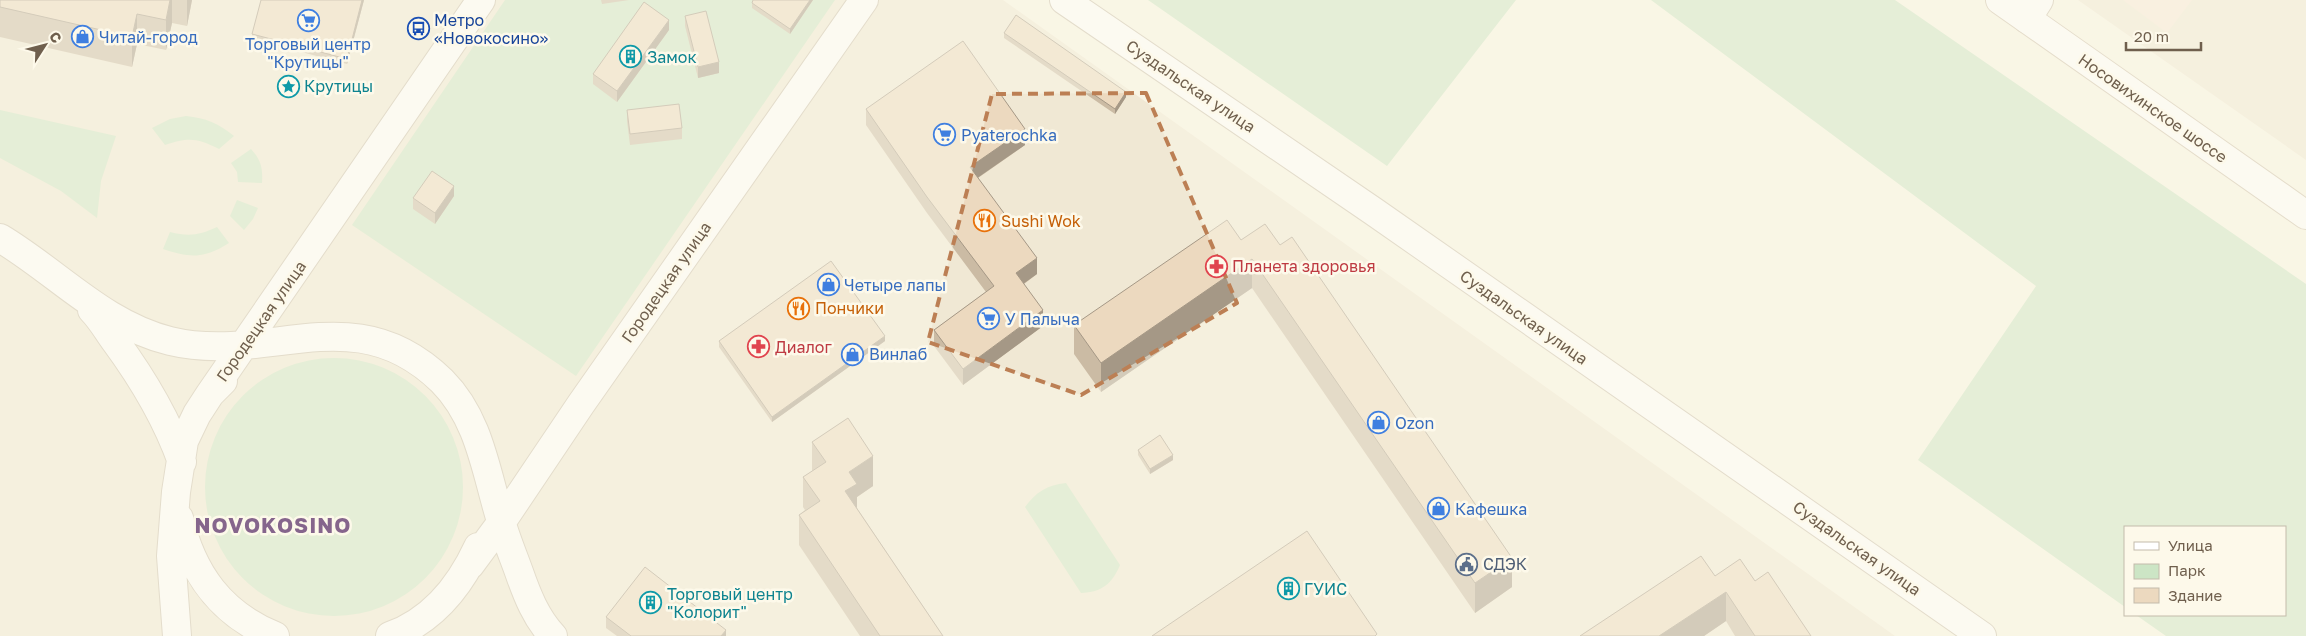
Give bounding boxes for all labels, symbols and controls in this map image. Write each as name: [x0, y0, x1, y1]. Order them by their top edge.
supermarket icon: Торговый центр "Крутицы": [296, 8, 320, 32]
place label: Метро «Новокосино»: [434, 10, 549, 48]
bus stop icon: Метро «Новокосино»: [406, 17, 430, 41]
north arrow: [20, 20, 70, 70]
scale bar: [2126, 20, 2201, 52]
shop icon: Читай-город: [71, 25, 95, 49]
place label: Читай-город: [99, 27, 198, 47]
text: 20 m: [2134, 27, 2169, 45]
text: С: [46, 28, 66, 46]
place label: Торговый центр "Крутицы": [245, 34, 371, 72]
street label: Суздальская улица: [1123, 35, 1259, 137]
building icon: Замок: [619, 45, 643, 69]
place label: Замок: [647, 47, 697, 67]
street label: Носовихинское шоссе: [2075, 49, 2231, 167]
place icon: Крутицы: [276, 74, 300, 98]
place label: Крутицы: [304, 76, 373, 96]
supermarket icon: Pyaterochka: [933, 123, 957, 147]
place label: Pyaterochka: [961, 125, 1057, 145]
restaurant icon: Sushi Wok: [973, 209, 997, 233]
place label: Sushi Wok: [1001, 211, 1081, 231]
street label: Городецкая улица: [617, 218, 715, 346]
pharmacy icon: Планета здоровья: [1204, 254, 1228, 278]
place label: Планета здоровья: [1232, 256, 1376, 276]
street label: Городецкая улица: [212, 257, 310, 385]
street label: Суздальская улица: [1456, 265, 1592, 369]
shop icon: Четыре лапы: [816, 273, 840, 297]
place label: Четыре лапы: [844, 275, 946, 295]
restaurant icon: Пончики: [787, 296, 811, 320]
place label: Пончики: [815, 298, 884, 318]
supermarket icon: У Палыча: [977, 307, 1001, 331]
place label: У Палыча: [1005, 309, 1080, 329]
pharmacy icon: Диалог: [747, 335, 771, 359]
place label: Диалог: [775, 337, 832, 357]
shop icon: Винлаб: [841, 342, 865, 366]
place label: Винлаб: [869, 344, 927, 364]
shop icon: Ozon: [1367, 411, 1391, 435]
place label: Ozon: [1395, 413, 1434, 433]
street label: Суздальская улица: [1789, 496, 1925, 600]
shop icon: Кафешка: [1427, 497, 1451, 521]
place label: Кафешка: [1455, 499, 1527, 519]
district label: NOVOKOSINO: [195, 512, 351, 538]
legend: [2124, 526, 2286, 616]
text: Улица: [2168, 536, 2213, 554]
public building icon: СДЭК: [1455, 552, 1479, 576]
place label: СДЭК: [1483, 554, 1527, 574]
text: Парк: [2168, 561, 2206, 579]
building icon: ГУИС: [1276, 577, 1300, 601]
place label: ГУИС: [1304, 579, 1347, 599]
place label: Торговый центр "Колорит": [667, 584, 793, 622]
text: Здание: [2168, 586, 2222, 604]
building icon: Торговый центр "Колорит": [639, 591, 663, 615]

